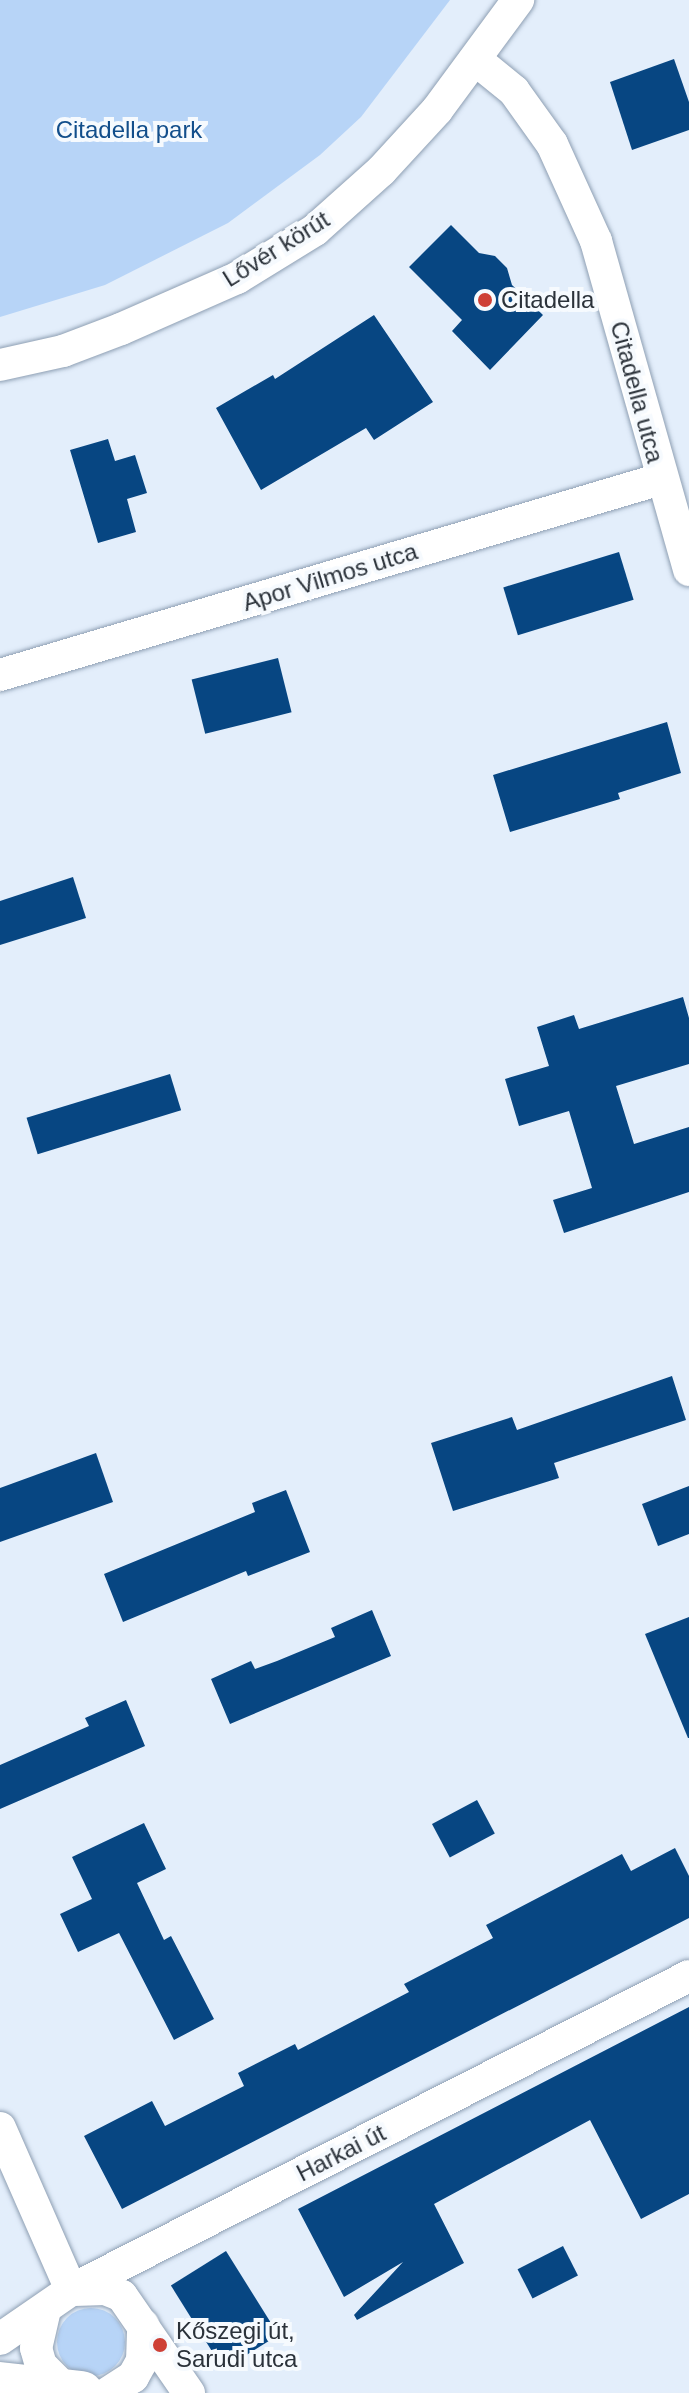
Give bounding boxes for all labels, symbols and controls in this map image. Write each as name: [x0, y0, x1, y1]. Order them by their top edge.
park label: Citadella park: [56, 116, 202, 144]
street label: Lővér körút: [217, 205, 335, 293]
place label: Citadella: [501, 286, 594, 314]
marker: Citadella: [476, 291, 494, 309]
street label: Citadella utca: [604, 318, 670, 466]
street label: Apor Vilmos utca: [239, 537, 421, 617]
street label: Harkai út: [292, 2118, 390, 2188]
place label: Kőszegi út, Sarudi utca: [176, 2317, 297, 2373]
marker: Kőszegi út, Sarudi utca: [151, 2336, 169, 2354]

